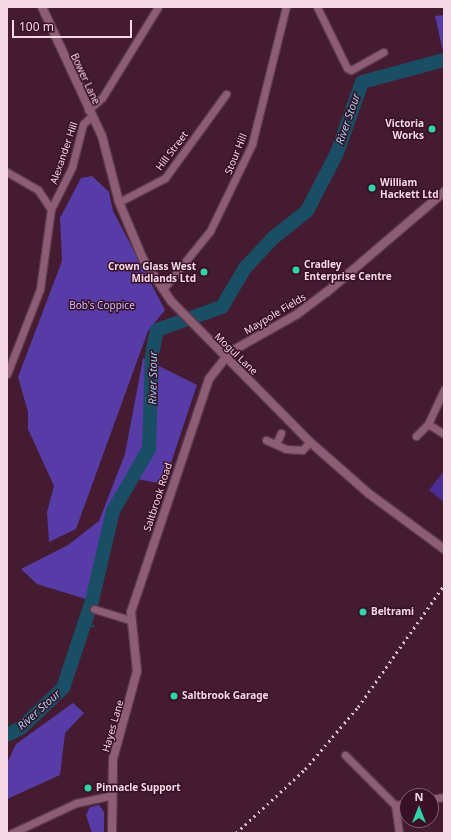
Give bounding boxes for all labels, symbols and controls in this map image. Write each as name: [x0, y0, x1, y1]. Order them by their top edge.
scale bar: [14, 12, 134, 38]
text: 100 m: [19, 18, 54, 35]
street label: Bower Lane: [68, 51, 102, 107]
water label: River Stour: [333, 92, 363, 146]
place label: Victoria Works: [385, 117, 424, 140]
street label: Alexander Hill: [48, 120, 80, 186]
marker: Victoria Works: [427, 124, 437, 134]
street label: Hill Street: [153, 129, 191, 173]
street label: Stour Hill: [222, 132, 250, 176]
place label: William Hackett Ltd: [380, 176, 438, 200]
marker: William Hackett Ltd: [367, 183, 377, 193]
place label: Cradley Enterprise Centre: [304, 258, 392, 282]
place label: Crown Glass West Midlands Ltd: [108, 260, 196, 284]
marker: Cradley Enterprise Centre: [291, 265, 301, 275]
marker: Crown Glass West Midlands Ltd: [199, 267, 209, 277]
street label: Maypole Fields: [242, 291, 308, 337]
park label: Bob's Coppice: [69, 300, 135, 312]
street label: Mogul Lane: [212, 330, 260, 378]
water label: River Stour: [146, 351, 160, 405]
street label: Saltbrook Road: [141, 461, 175, 533]
place label: Beltrami: [371, 606, 414, 618]
marker: Beltrami: [358, 607, 368, 617]
water label: River Stour: [15, 687, 63, 733]
place label: Saltbrook Garage: [182, 690, 268, 702]
marker: Saltbrook Garage: [169, 691, 179, 701]
street label: Hayes Lane: [100, 698, 126, 754]
place label: Pinnacle Support: [96, 782, 181, 794]
marker: Pinnacle Support: [83, 783, 93, 793]
north arrow: [399, 788, 439, 828]
text: N: [415, 789, 423, 804]

